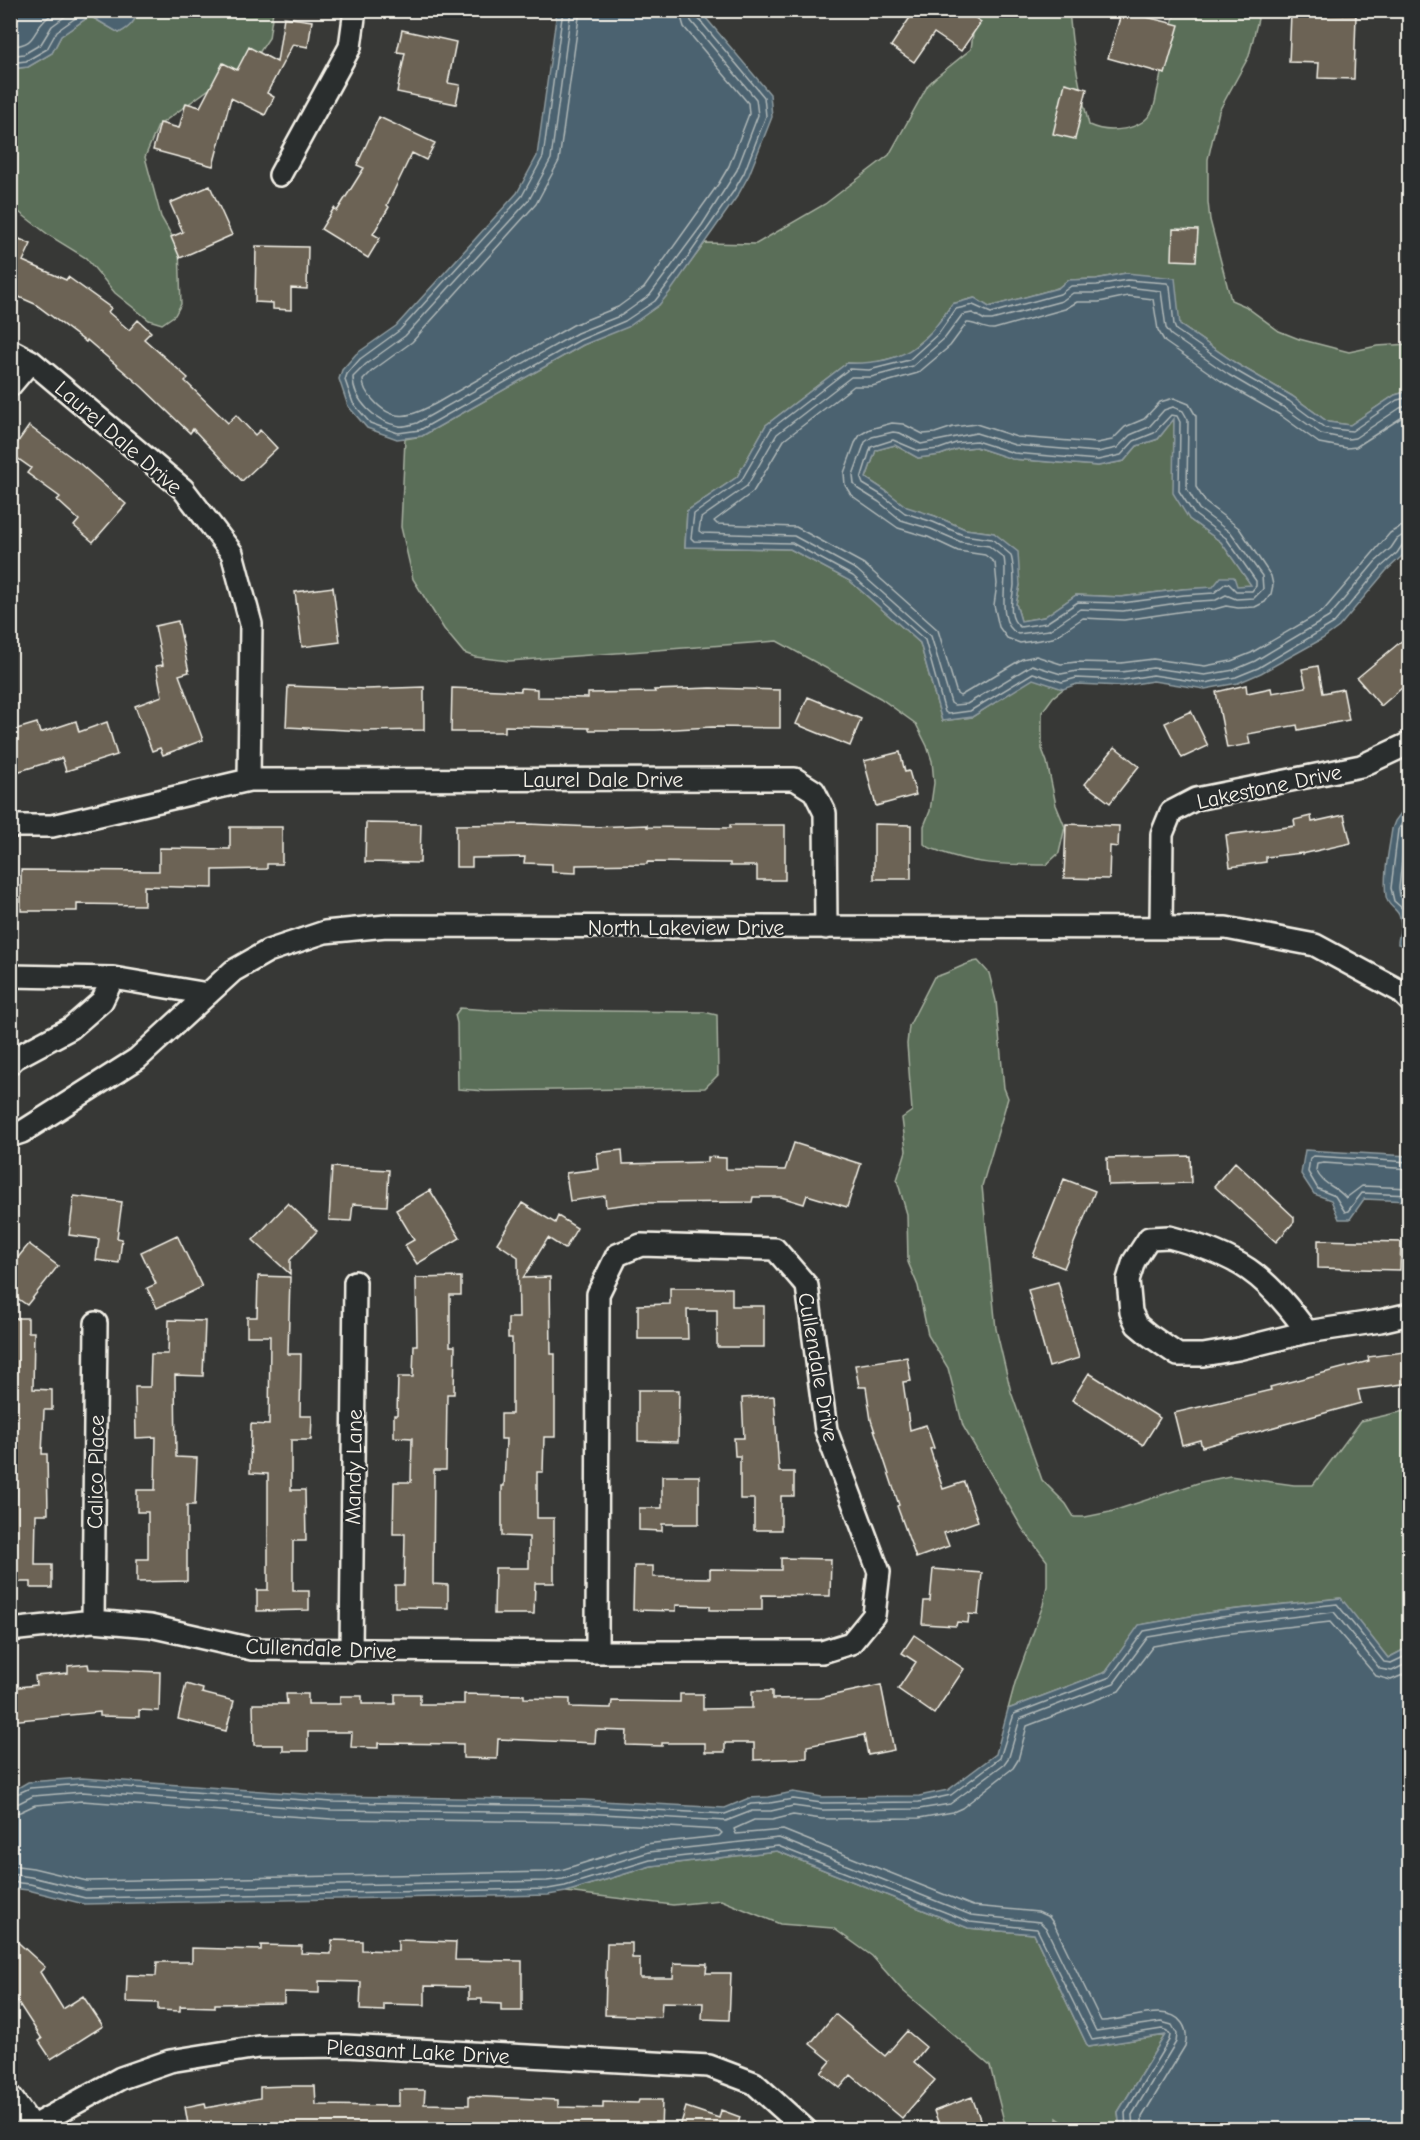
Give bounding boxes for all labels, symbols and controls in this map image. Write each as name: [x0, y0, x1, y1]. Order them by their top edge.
street label: Laurel Dale Drive: [49, 375, 187, 500]
street label: Lakestone Drive: [1194, 759, 1344, 815]
street label: Laurel Dale Drive: [523, 767, 683, 793]
street label: North Lakeview Drive: [588, 915, 784, 941]
street label: Cullendale Drive: [792, 1291, 844, 1444]
street label: Mandy Lane: [340, 1409, 368, 1525]
street label: Calico Place: [82, 1415, 110, 1529]
street label: Cullendale Drive: [245, 1633, 397, 1665]
street label: Pleasant Lake Drive: [326, 2034, 510, 2070]

